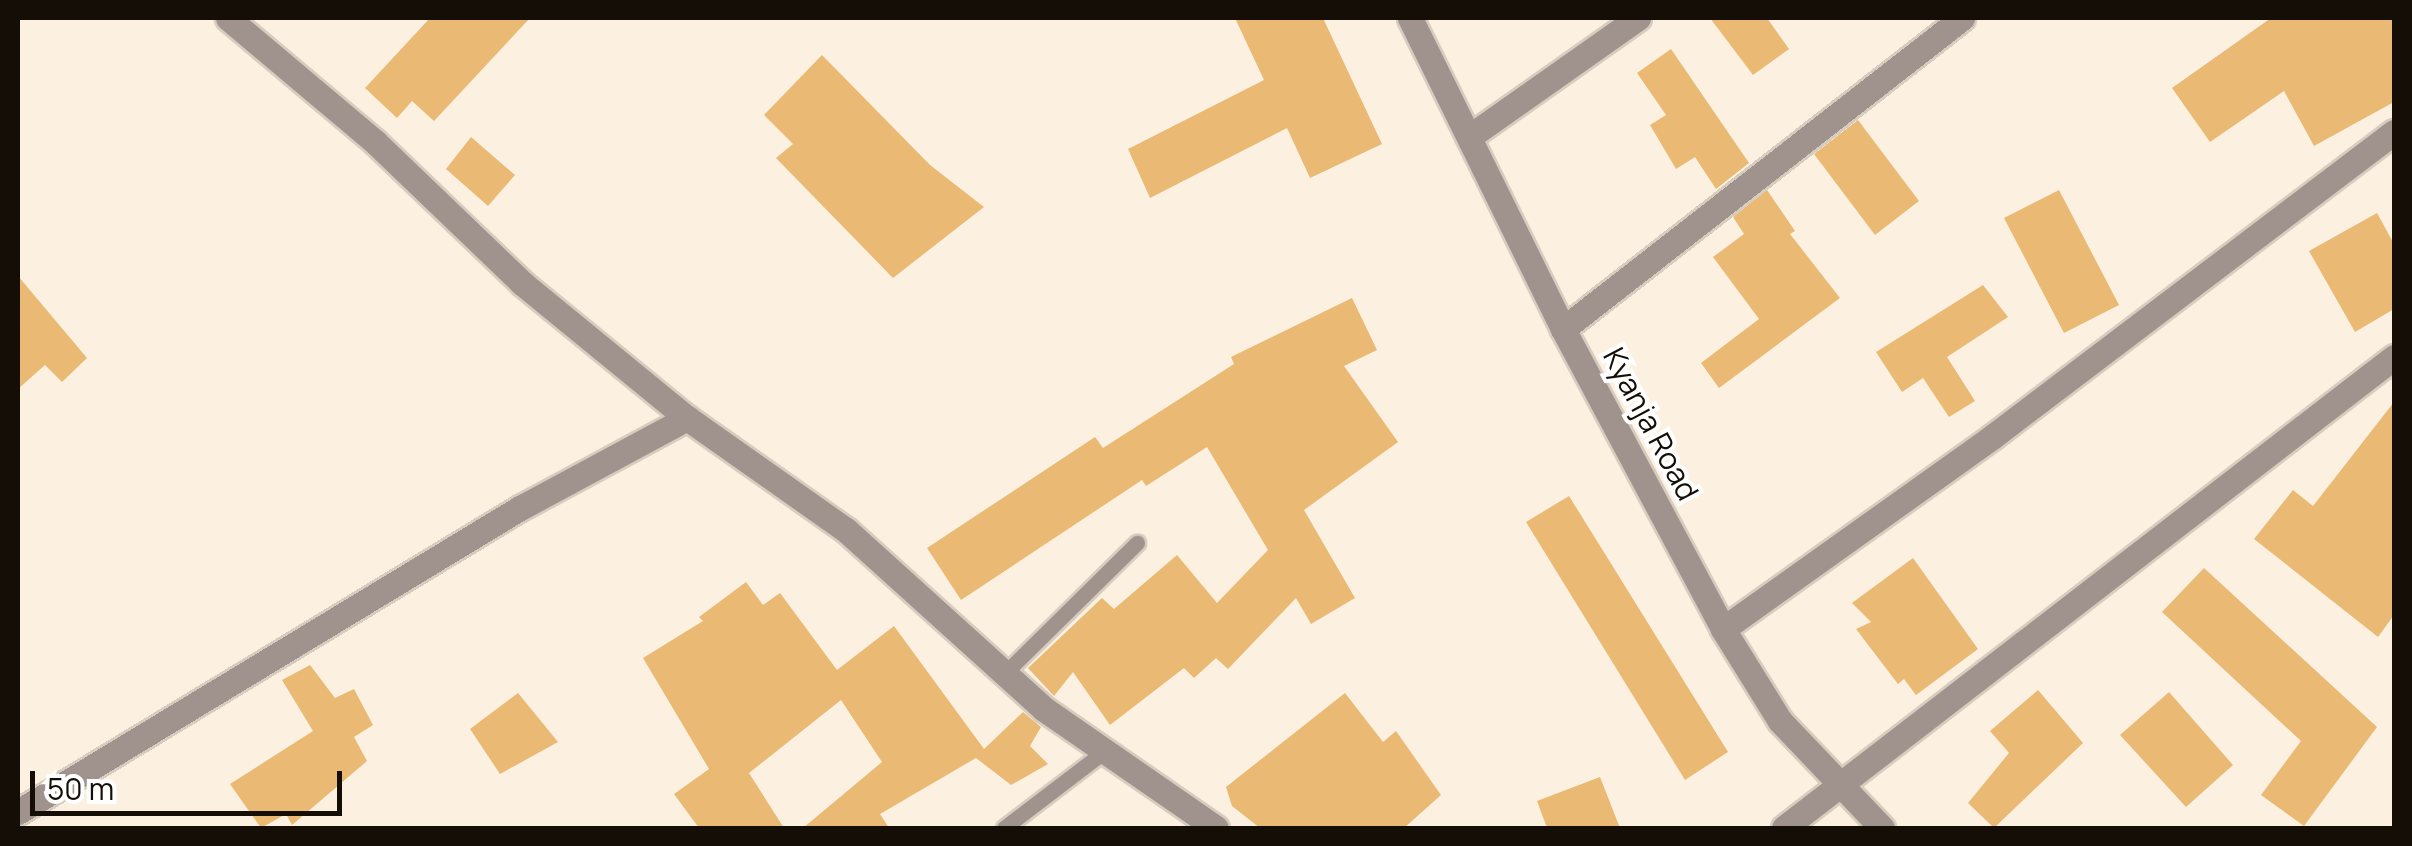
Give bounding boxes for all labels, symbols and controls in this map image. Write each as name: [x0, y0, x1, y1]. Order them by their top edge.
street label: Kyanja Road: [1596, 342, 1706, 506]
scale bar: [35, 751, 348, 813]
text: 50 m: [47, 768, 114, 809]

